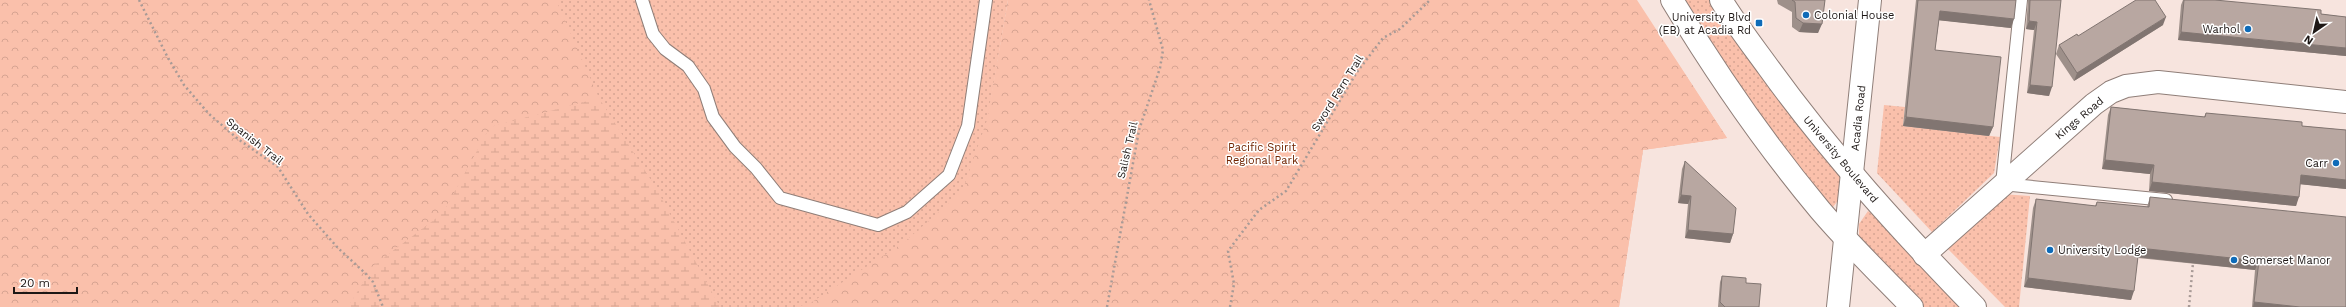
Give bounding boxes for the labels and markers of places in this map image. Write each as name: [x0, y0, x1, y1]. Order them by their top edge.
place label: Colonial House: [1814, 9, 1894, 22]
marker: Colonial House: [1801, 10, 1811, 20]
place label: University Blvd (EB) at Acadia Rd: [1659, 11, 1751, 37]
marker: University Blvd (EB) at Acadia Rd: [1754, 18, 1764, 28]
place label: Warhol: [2202, 23, 2241, 36]
marker: Warhol: [2243, 24, 2253, 34]
place label: Carr: [2305, 157, 2329, 170]
marker: Carr: [2331, 158, 2341, 168]
place label: University Lodge: [2058, 244, 2146, 257]
marker: University Lodge: [2045, 245, 2055, 255]
place label: Somerset Manor: [2242, 254, 2331, 267]
marker: Somerset Manor: [2229, 255, 2239, 265]

